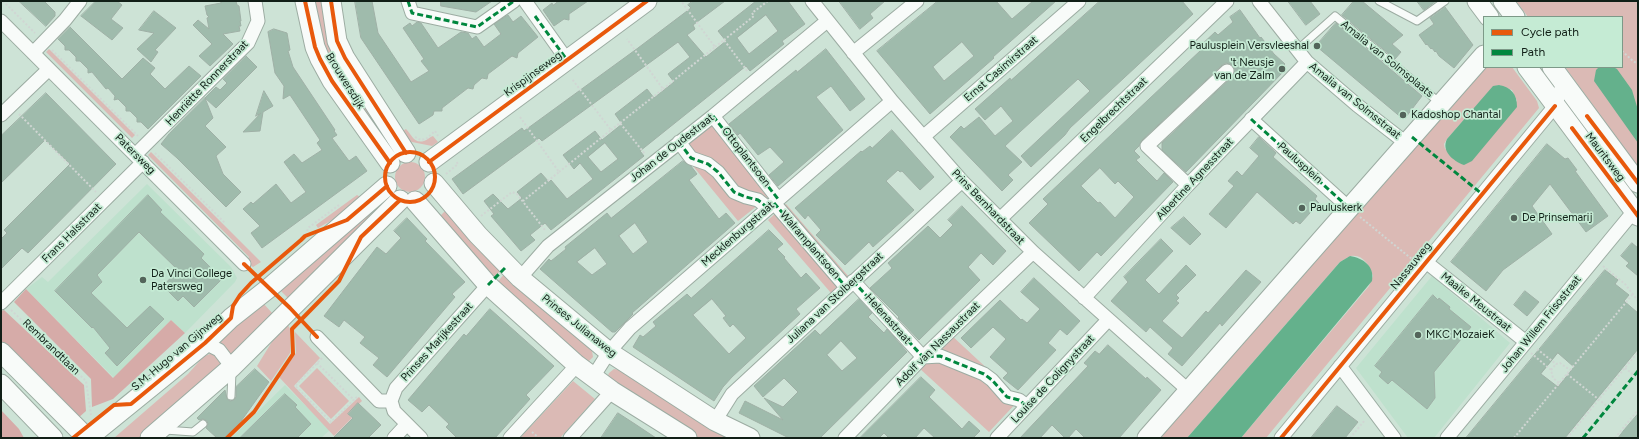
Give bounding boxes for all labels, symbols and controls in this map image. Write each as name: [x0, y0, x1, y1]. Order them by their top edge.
legend: [1483, 16, 1623, 68]
street label: Amalia van Solmsplaats: [1338, 18, 1436, 100]
text: Cycle path: [1521, 25, 1579, 39]
street label: Ernst Casimirstraat: [961, 33, 1041, 105]
street label: Henriëtte Ronnerstraat: [163, 38, 251, 128]
place label: Paulusplein Versvleeshal: [1189, 39, 1309, 53]
marker: Paulusplein Versvleeshal: [1312, 41, 1322, 51]
text: Path: [1521, 45, 1545, 59]
street label: Krispijnseweg: [502, 49, 564, 99]
street label: Brouwersdijk: [323, 51, 367, 111]
place label: 't Neusje van de Zalm: [1214, 56, 1274, 82]
street label: Amalia van Solmsstraat: [1306, 60, 1404, 142]
marker: 't Neusje van de Zalm: [1277, 64, 1287, 74]
street label: Engelbrechtstraat: [1078, 75, 1150, 145]
place label: Kadoshop Chantal: [1411, 108, 1501, 122]
marker: Kadoshop Chantal: [1398, 110, 1408, 120]
street label: Johan de Oudestraat: [627, 111, 717, 185]
street label: Ottoplantsoen: [719, 125, 773, 189]
street label: Mauritsweg: [1582, 130, 1628, 184]
street label: Patersweg: [112, 131, 158, 177]
street label: Albertine Agnesstraat: [1154, 135, 1236, 223]
street label: Paulusplein: [1275, 140, 1325, 186]
street label: Prins Bernhardstraat: [949, 167, 1027, 247]
street label: Mecklenburgstraat: [699, 199, 777, 269]
street label: Frans Halsstraat: [39, 200, 105, 266]
place label: Pauluskerk: [1310, 201, 1362, 215]
marker: Pauluskerk: [1297, 203, 1307, 213]
street label: Walramplantsoen: [777, 208, 843, 282]
place label: De Prinsemarij: [1522, 211, 1592, 225]
marker: De Prinsemarij: [1509, 213, 1519, 223]
street label: Nassauweg: [1388, 240, 1434, 292]
street label: Juliana van Stolbergstraat: [784, 250, 886, 346]
place label: Da Vinci College Patersweg: [151, 267, 232, 293]
street label: Maaike Meustraat: [1438, 270, 1514, 334]
street label: Johan Willem Frisostraat: [1498, 273, 1584, 375]
marker: Da Vinci College Patersweg: [138, 275, 148, 285]
street label: Helenastraat: [862, 291, 914, 347]
street label: Prinses Julianaweg: [539, 292, 619, 360]
street label: Adolf van Nassaustraat: [893, 299, 983, 389]
street label: Prinses Marijkestraat: [398, 300, 476, 384]
street label: S.M. Hugo van Gijnweg: [129, 310, 225, 394]
street label: Rembrandtlaan: [20, 316, 82, 378]
place label: MKC MozaieK: [1426, 328, 1495, 342]
marker: MKC MozaieK: [1413, 330, 1423, 340]
street label: Louise de Colignystraat: [1009, 332, 1097, 426]

